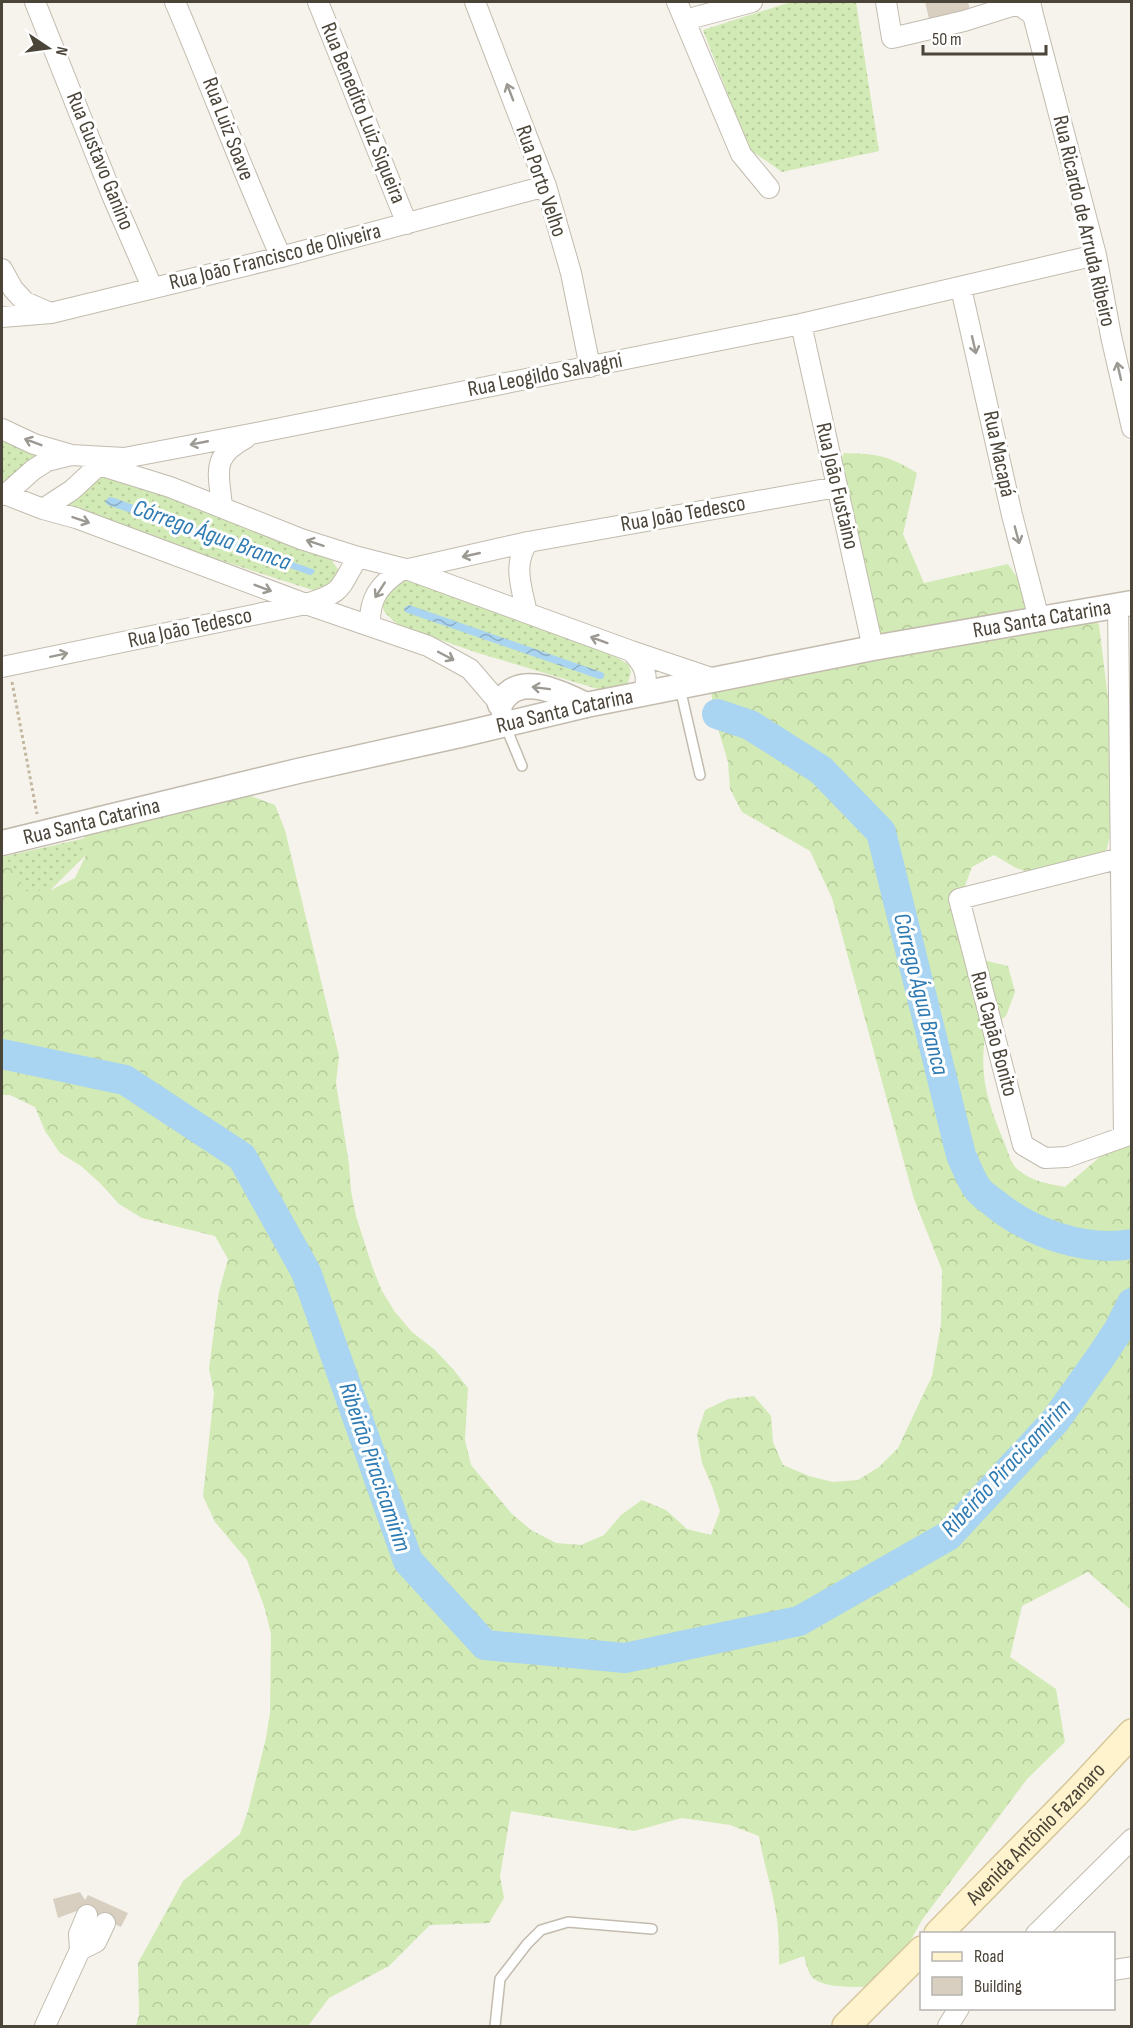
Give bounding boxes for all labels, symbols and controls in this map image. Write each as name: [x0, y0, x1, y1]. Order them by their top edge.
north arrow: [18, 18, 78, 78]
scale bar: [923, 18, 1046, 56]
street label: Rua Benedito Luiz Siqueira: [314, 19, 412, 207]
text: 50 m: [932, 29, 962, 50]
text: N: [51, 45, 71, 57]
street label: Rua Luiz Soave: [196, 74, 260, 184]
one-way arrow: [504, 83, 515, 102]
street label: Rua Gustavo Ganino: [60, 88, 140, 234]
street label: Rua Ricardo de Arruda Ribeiro: [1047, 113, 1121, 329]
street label: Rua Porto Velho: [509, 122, 573, 240]
street label: Rua João Francisco de Oliveira: [166, 218, 384, 296]
one-way arrow: [969, 334, 980, 354]
street label: Rua Leogildo Salvagni: [465, 347, 625, 403]
one-way arrow: [1112, 362, 1124, 381]
street label: Rua Macapá: [977, 408, 1021, 500]
street label: Rua João Fustaino: [809, 420, 865, 552]
one-way arrow: [24, 436, 43, 447]
one-way arrow: [189, 438, 209, 449]
street label: Rua João Tedesco: [619, 490, 747, 538]
water label: Córrego Água Branca: [129, 493, 295, 577]
one-way arrow: [71, 515, 90, 526]
one-way arrow: [1012, 525, 1024, 544]
one-way arrow: [306, 537, 325, 548]
one-way arrow: [462, 550, 481, 562]
one-way arrow: [373, 582, 386, 599]
one-way arrow: [254, 583, 272, 594]
street label: Rua Santa Catarina: [971, 593, 1113, 644]
street label: Rua João Tedesco: [126, 602, 254, 654]
one-way arrow: [590, 633, 609, 644]
one-way arrow: [49, 649, 68, 660]
one-way arrow: [437, 650, 454, 662]
street label: Rua Santa Catarina: [493, 682, 635, 739]
one-way arrow: [532, 682, 551, 693]
street label: Rua Santa Catarina: [20, 792, 162, 851]
water label: Córrego Água Branca: [887, 910, 955, 1078]
street label: Rua Capão Bonito: [964, 969, 1024, 1099]
water label: Ribeirão Piracicamirim: [332, 1378, 418, 1556]
water label: Ribeirão Piracicamirim: [935, 1393, 1077, 1543]
street label: Avenida Antônio Fazanaro: [960, 1757, 1111, 1911]
legend: [920, 1932, 1115, 2010]
text: Road: [974, 1946, 1004, 1967]
text: Building: [974, 1976, 1022, 1997]

